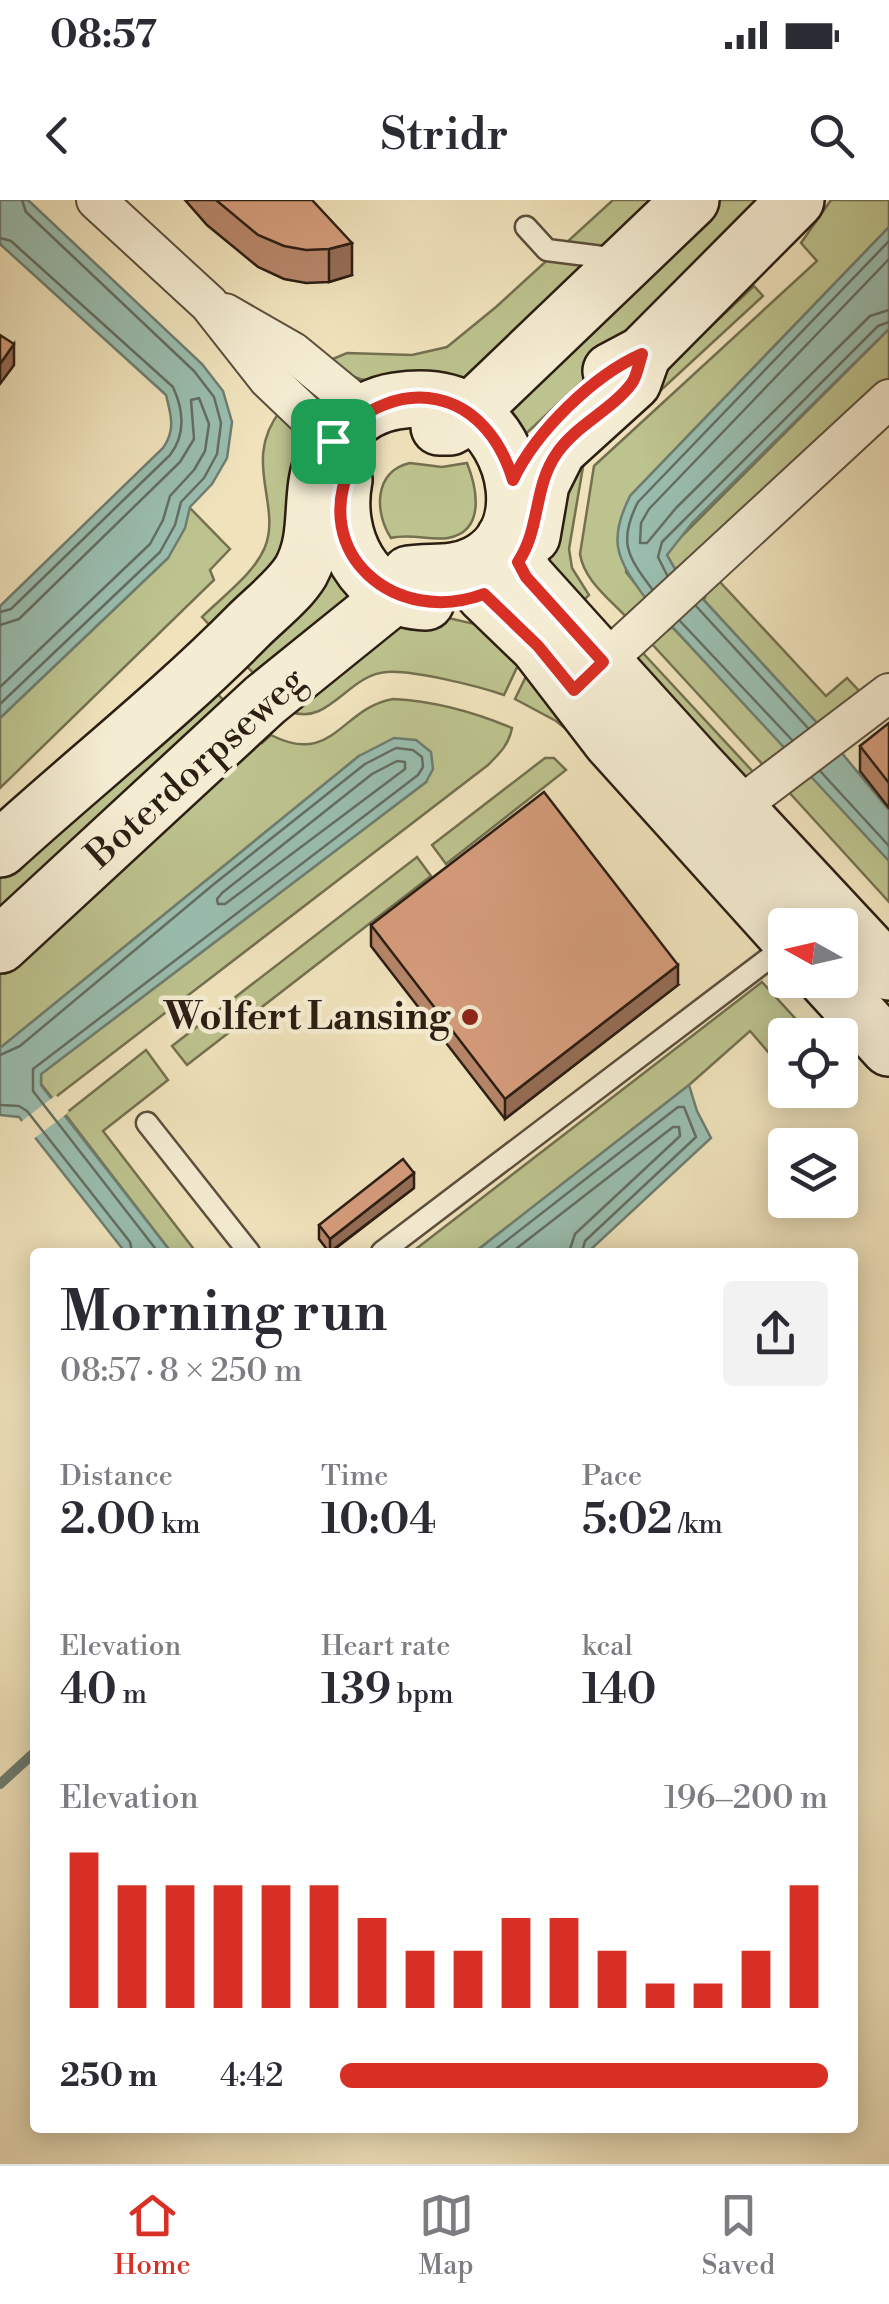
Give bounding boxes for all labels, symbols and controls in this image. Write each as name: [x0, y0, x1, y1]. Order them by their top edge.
text: 08:57: [50, 12, 157, 59]
text: Stridr: [380, 107, 509, 164]
icon: back: [30, 108, 85, 163]
icon: search: [804, 108, 859, 163]
pin: [291, 399, 376, 484]
icon: arrive: [306, 414, 361, 469]
street label: Boterdorpseweg: [76, 657, 316, 880]
north arrow: [768, 908, 858, 998]
map controls: [768, 908, 858, 1218]
place label: Wolfert Lansing: [163, 994, 452, 1041]
marker: Wolfert Lansing: [459, 1006, 481, 1028]
button: locate: [768, 1018, 858, 1108]
button: layers: [768, 1128, 858, 1218]
text: Morning run: [60, 1279, 388, 1348]
button: share: [723, 1281, 828, 1386]
text: 08:57 · 8 × 250 m: [60, 1351, 302, 1391]
text: Distance: [60, 1459, 173, 1494]
text: Time: [321, 1459, 388, 1494]
text: Pace: [582, 1459, 642, 1494]
text: 2.00: [60, 1494, 156, 1547]
text: 10:04: [321, 1494, 436, 1547]
text: 5:02: [582, 1494, 673, 1547]
text: km: [156, 1507, 201, 1542]
text: /km: [673, 1507, 723, 1542]
text: Elevation: [60, 1629, 181, 1664]
text: Heart rate: [321, 1629, 450, 1664]
text: kcal: [582, 1629, 633, 1664]
text: 40: [60, 1664, 117, 1717]
text: 139: [321, 1664, 391, 1717]
text: 140: [582, 1664, 656, 1717]
text: m: [117, 1677, 147, 1712]
text: bpm: [391, 1677, 454, 1712]
text: Elevation: [60, 1778, 199, 1818]
text: 196–200 m: [664, 1778, 828, 1818]
text: 250 m: [60, 2056, 157, 2096]
text: 4:42: [220, 2056, 284, 2096]
tab: Home: [114, 2188, 191, 2283]
tab: Map: [419, 2188, 474, 2283]
tab: Saved: [702, 2188, 775, 2283]

